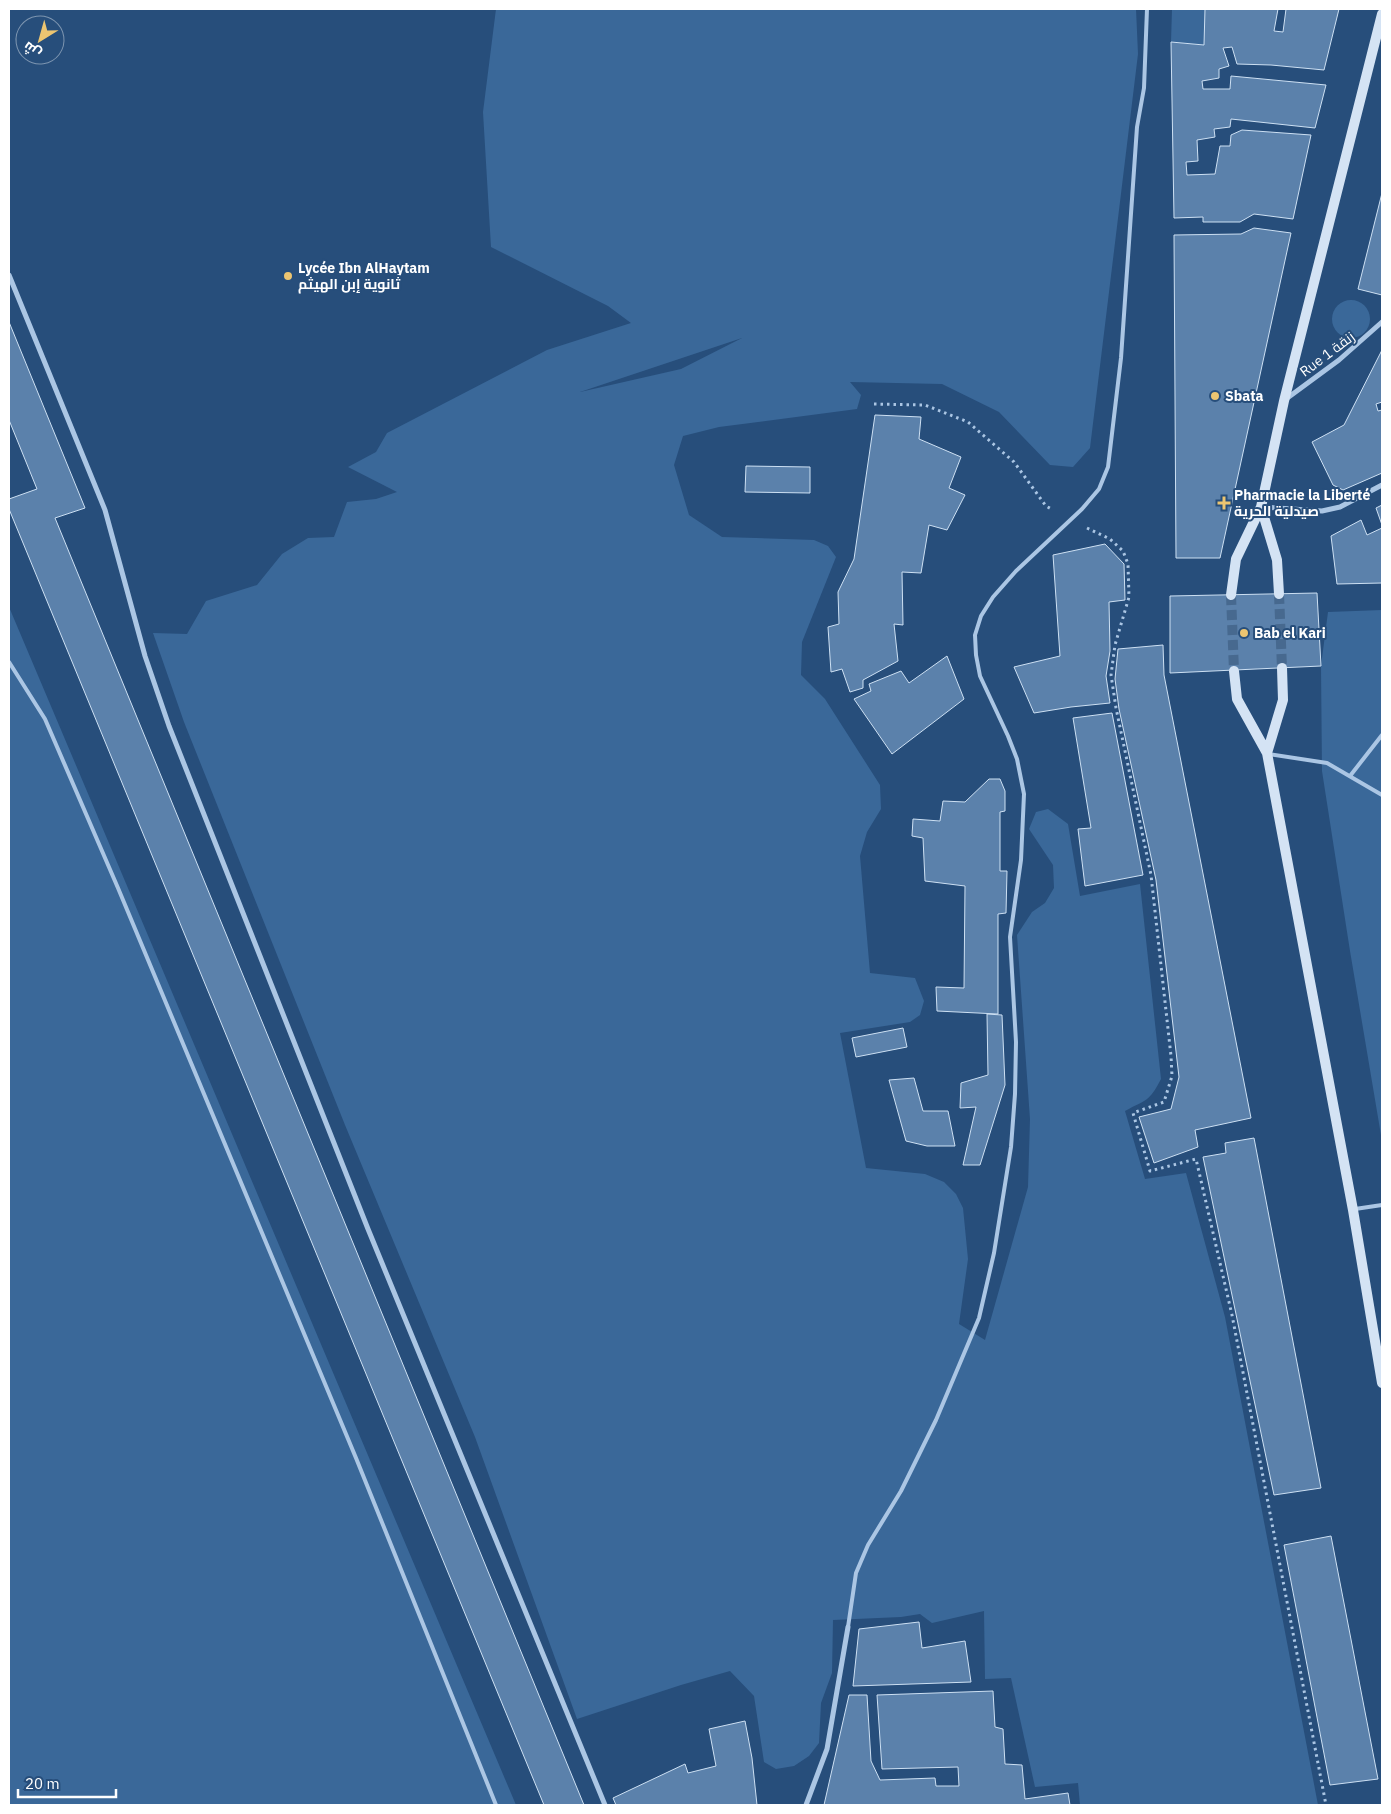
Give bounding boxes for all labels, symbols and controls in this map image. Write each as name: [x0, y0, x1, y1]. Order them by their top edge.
north arrow: [15, 15, 65, 65]
text: ش: [20, 38, 45, 63]
place label: Lycée Ibn AlHaytam ثانوية إبن الهيثم: [298, 259, 430, 294]
marker: Lycée Ibn AlHaytam ثانوية إبن الهيثم: [282, 270, 294, 282]
street label: Rue 1 زنقة: [1296, 328, 1358, 380]
place label: Sbata: [1225, 387, 1263, 405]
marker: Sbata: [1209, 390, 1221, 402]
place label: Pharmacie la Liberté صيدلية الحرية: [1234, 486, 1370, 520]
marker: Pharmacie la Liberté صيدلية الحرية: [1218, 497, 1230, 509]
place label: Bab el Kari: [1254, 624, 1326, 642]
marker: Bab el Kari: [1238, 627, 1250, 639]
scale bar: [18, 1766, 115, 1798]
text: 20 m: [25, 1774, 60, 1793]

